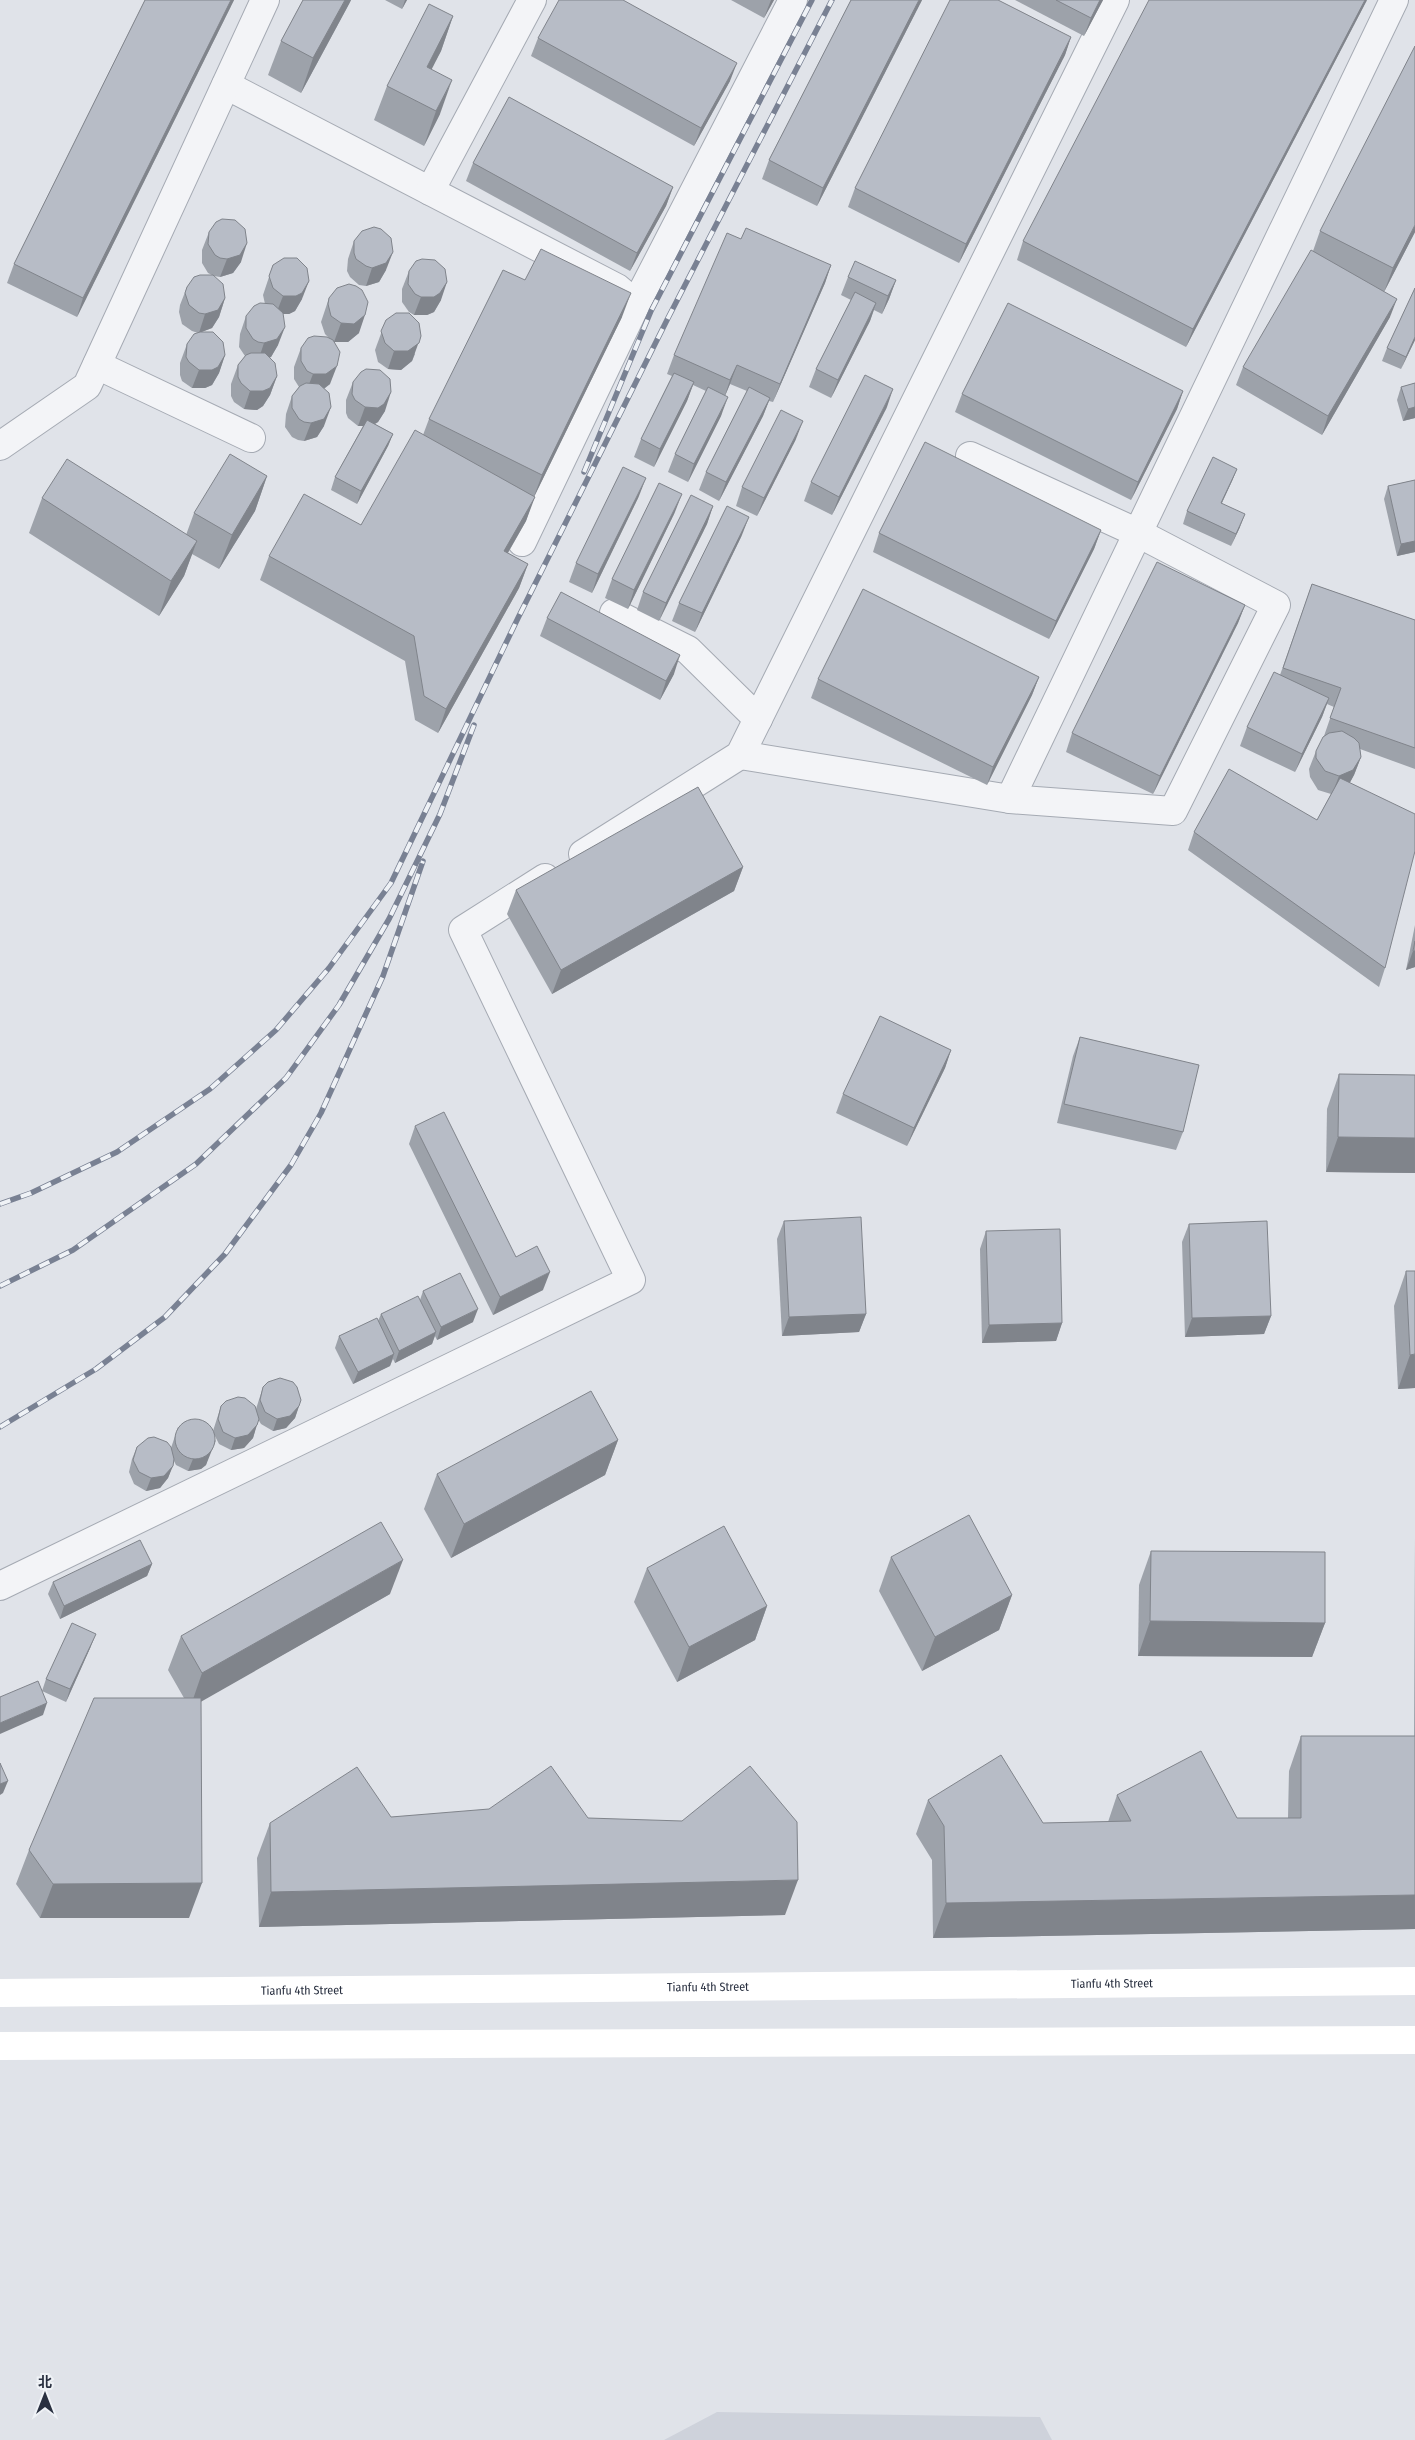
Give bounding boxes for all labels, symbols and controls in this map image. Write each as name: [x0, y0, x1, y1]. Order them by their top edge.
street label: Tianfu 4th Street: [1071, 1976, 1153, 1991]
street label: Tianfu 4th Street: [667, 1980, 749, 1994]
street label: Tianfu 4th Street: [261, 1983, 343, 1998]
north arrow: [20, 2370, 70, 2420]
text: 北: [38, 2374, 52, 2391]

